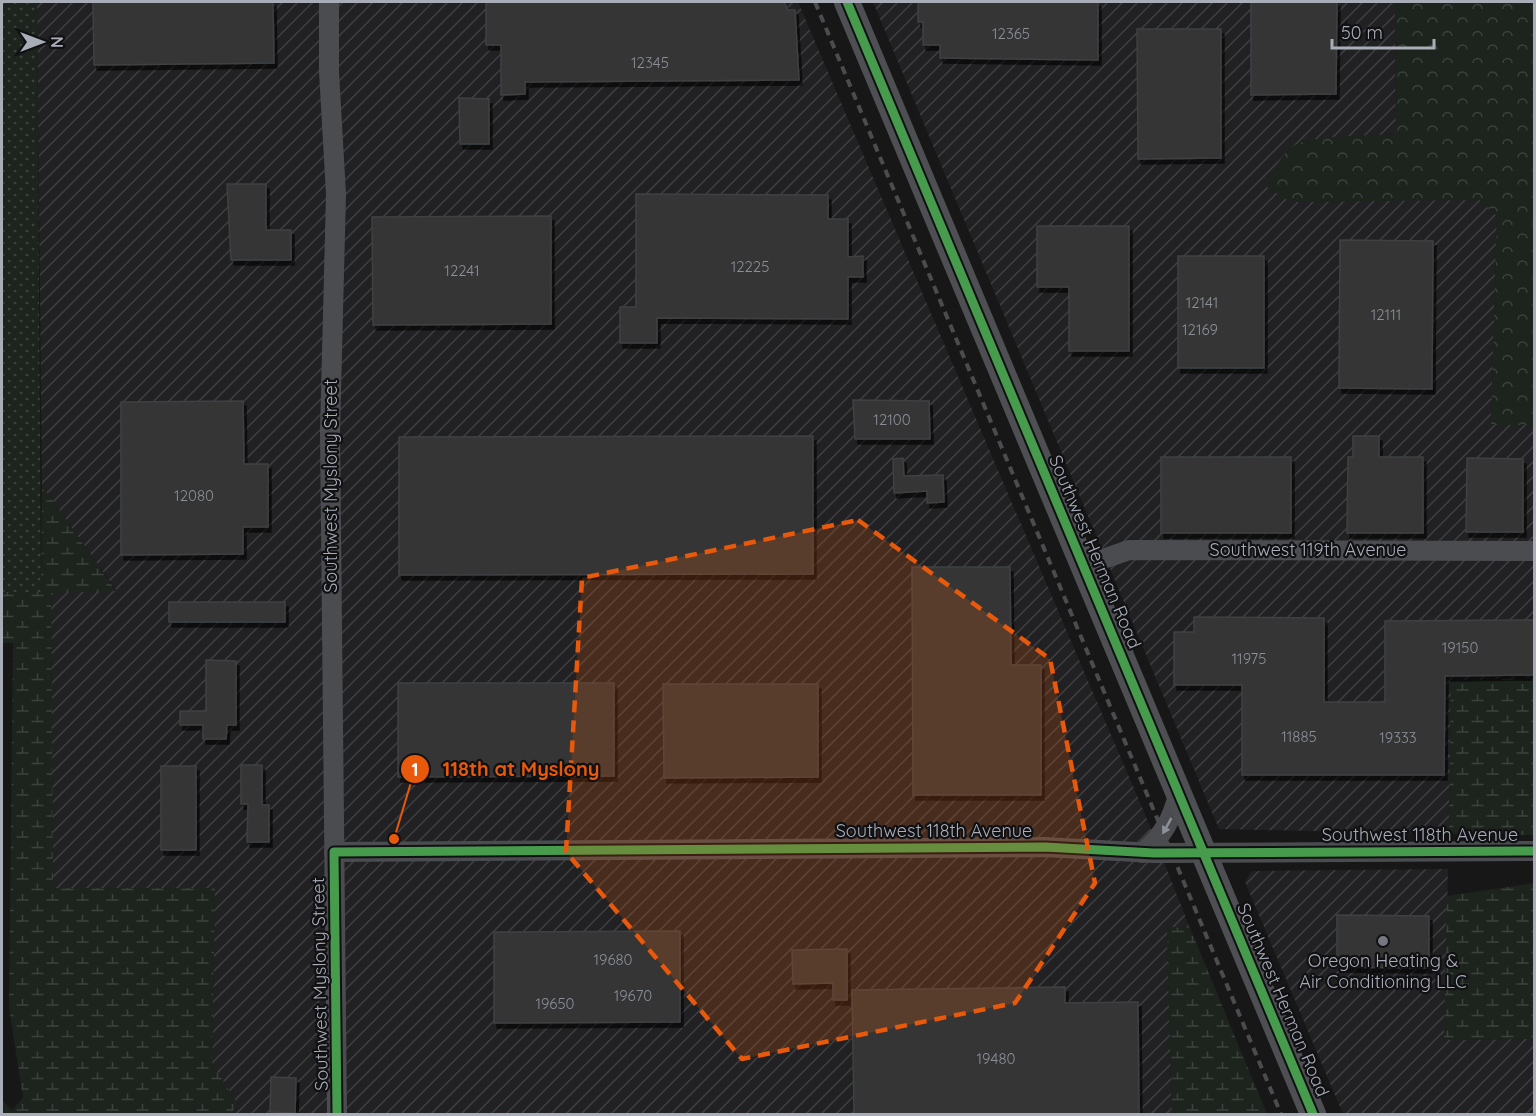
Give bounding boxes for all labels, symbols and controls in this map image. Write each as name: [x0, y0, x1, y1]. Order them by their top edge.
north arrow: [12, 12, 72, 72]
scale bar: [1332, 12, 1434, 50]
text: 50 m: [1341, 21, 1383, 44]
house number: 12365: [992, 24, 1030, 43]
text: N: [47, 36, 67, 48]
house number: 12345: [631, 53, 669, 72]
house number: 12225: [731, 257, 769, 276]
house number: 12241: [444, 261, 480, 280]
house number: 12141: [1186, 293, 1218, 312]
house number: 12111: [1371, 305, 1401, 324]
house number: 12169: [1182, 320, 1218, 339]
street label: Southwest Myslony Street: [319, 379, 342, 593]
house number: 12100: [873, 410, 911, 429]
street label: Southwest Herman Road: [1044, 452, 1147, 652]
house number: 12080: [174, 486, 214, 505]
street label: Southwest 119th Avenue: [1210, 538, 1406, 561]
house number: 19150: [1442, 638, 1478, 657]
house number: 11975: [1232, 649, 1266, 668]
house number: 11885: [1281, 727, 1317, 746]
house number: 19333: [1379, 728, 1417, 747]
callout: 118th at Myslony: [400, 750, 611, 788]
text: 118th at Myslony: [442, 756, 600, 781]
text: 1: [411, 758, 419, 781]
one-way arrow: [1162, 818, 1172, 835]
street label: Southwest 118th Avenue: [836, 819, 1032, 842]
street label: Southwest 118th Avenue: [1322, 823, 1518, 846]
street label: Southwest Myslony Street: [306, 877, 333, 1091]
street label: Southwest Herman Road: [1232, 900, 1335, 1100]
marker: Oregon Heating & Air Conditioning LLC: [1376, 934, 1390, 948]
place label: Oregon Heating & Air Conditioning LLC: [1299, 949, 1467, 993]
house number: 19680: [593, 950, 633, 969]
house number: 19670: [614, 986, 652, 1005]
house number: 19650: [535, 994, 575, 1013]
house number: 19480: [977, 1049, 1015, 1068]

